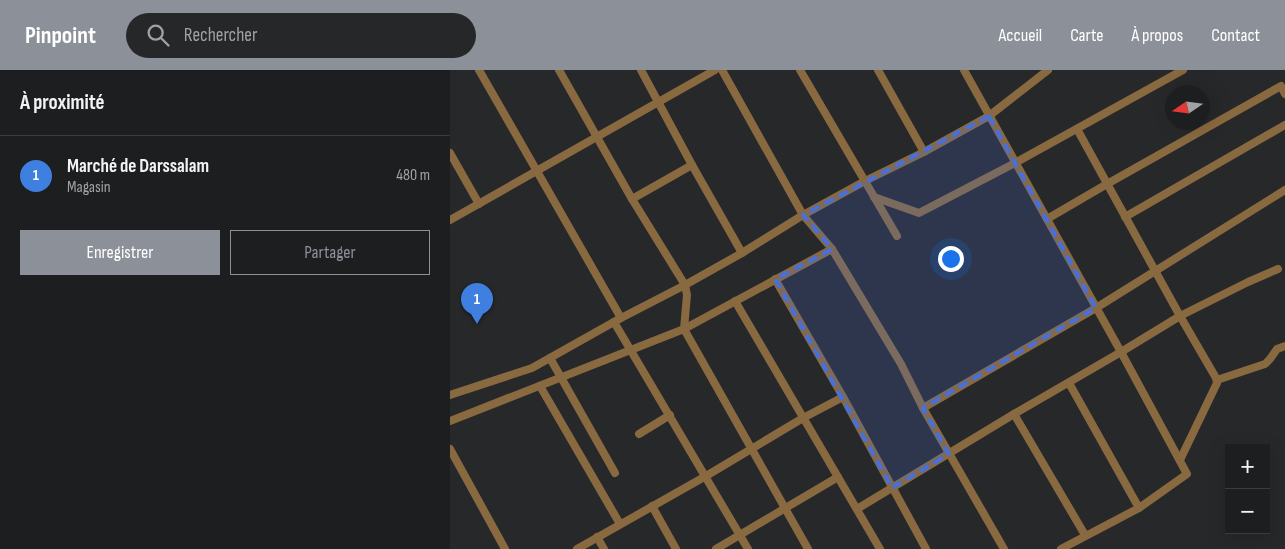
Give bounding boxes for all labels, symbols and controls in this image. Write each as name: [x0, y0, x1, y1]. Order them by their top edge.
search box: [126, 13, 476, 58]
text: Pinpoint: [25, 21, 96, 50]
icon: search: [144, 21, 172, 49]
text: Rechercher: [184, 24, 257, 47]
text: Accueil: [998, 25, 1042, 46]
text: Carte: [1070, 25, 1103, 46]
text: À propos: [1131, 25, 1183, 46]
text: Contact: [1211, 25, 1260, 46]
north arrow: [1165, 85, 1210, 130]
text: À proximité: [20, 90, 105, 115]
text: Marché de Darssalam: [67, 155, 209, 178]
text: 1: [33, 166, 39, 185]
text: 480 m: [396, 166, 430, 185]
text: Magasin: [67, 178, 111, 197]
button: Enregistrer: [20, 230, 220, 275]
button: Partager: [230, 230, 430, 275]
your location: [938, 246, 964, 272]
pin: 1: [461, 283, 493, 324]
map controls: [1225, 444, 1270, 534]
button: +: [1225, 444, 1270, 489]
button: −: [1225, 489, 1270, 534]

